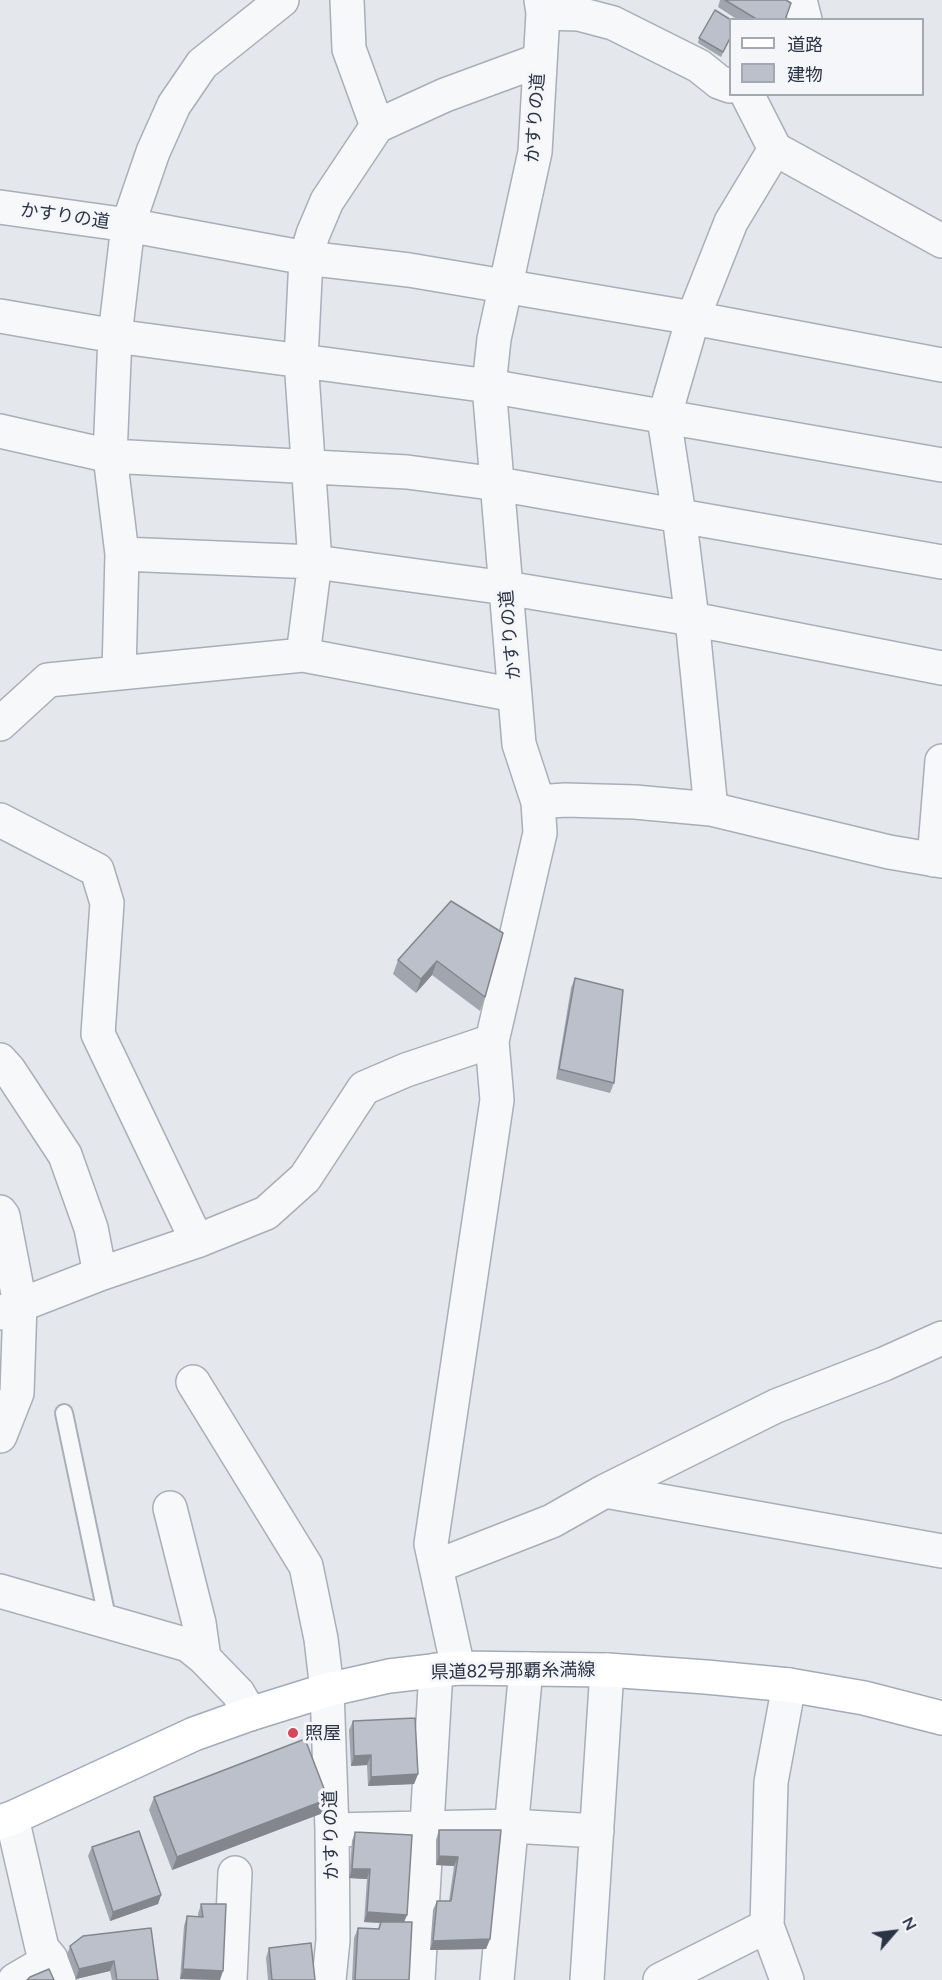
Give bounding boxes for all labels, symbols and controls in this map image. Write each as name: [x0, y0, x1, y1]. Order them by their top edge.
legend: [729, 18, 924, 96]
text: 道路: [787, 33, 823, 55]
text: 建物: [787, 63, 823, 85]
street label: かすりの道: [521, 72, 549, 164]
street label: かすりの道: [19, 199, 111, 233]
street label: かすりの道: [495, 589, 525, 681]
street label: 県道82号那覇糸満線: [430, 1659, 596, 1683]
place label: 照屋: [305, 1722, 341, 1744]
marker: 照屋: [286, 1726, 300, 1740]
street label: かすりの道: [319, 1790, 343, 1880]
north arrow: [864, 1902, 924, 1962]
text: N: [899, 1913, 922, 1933]

